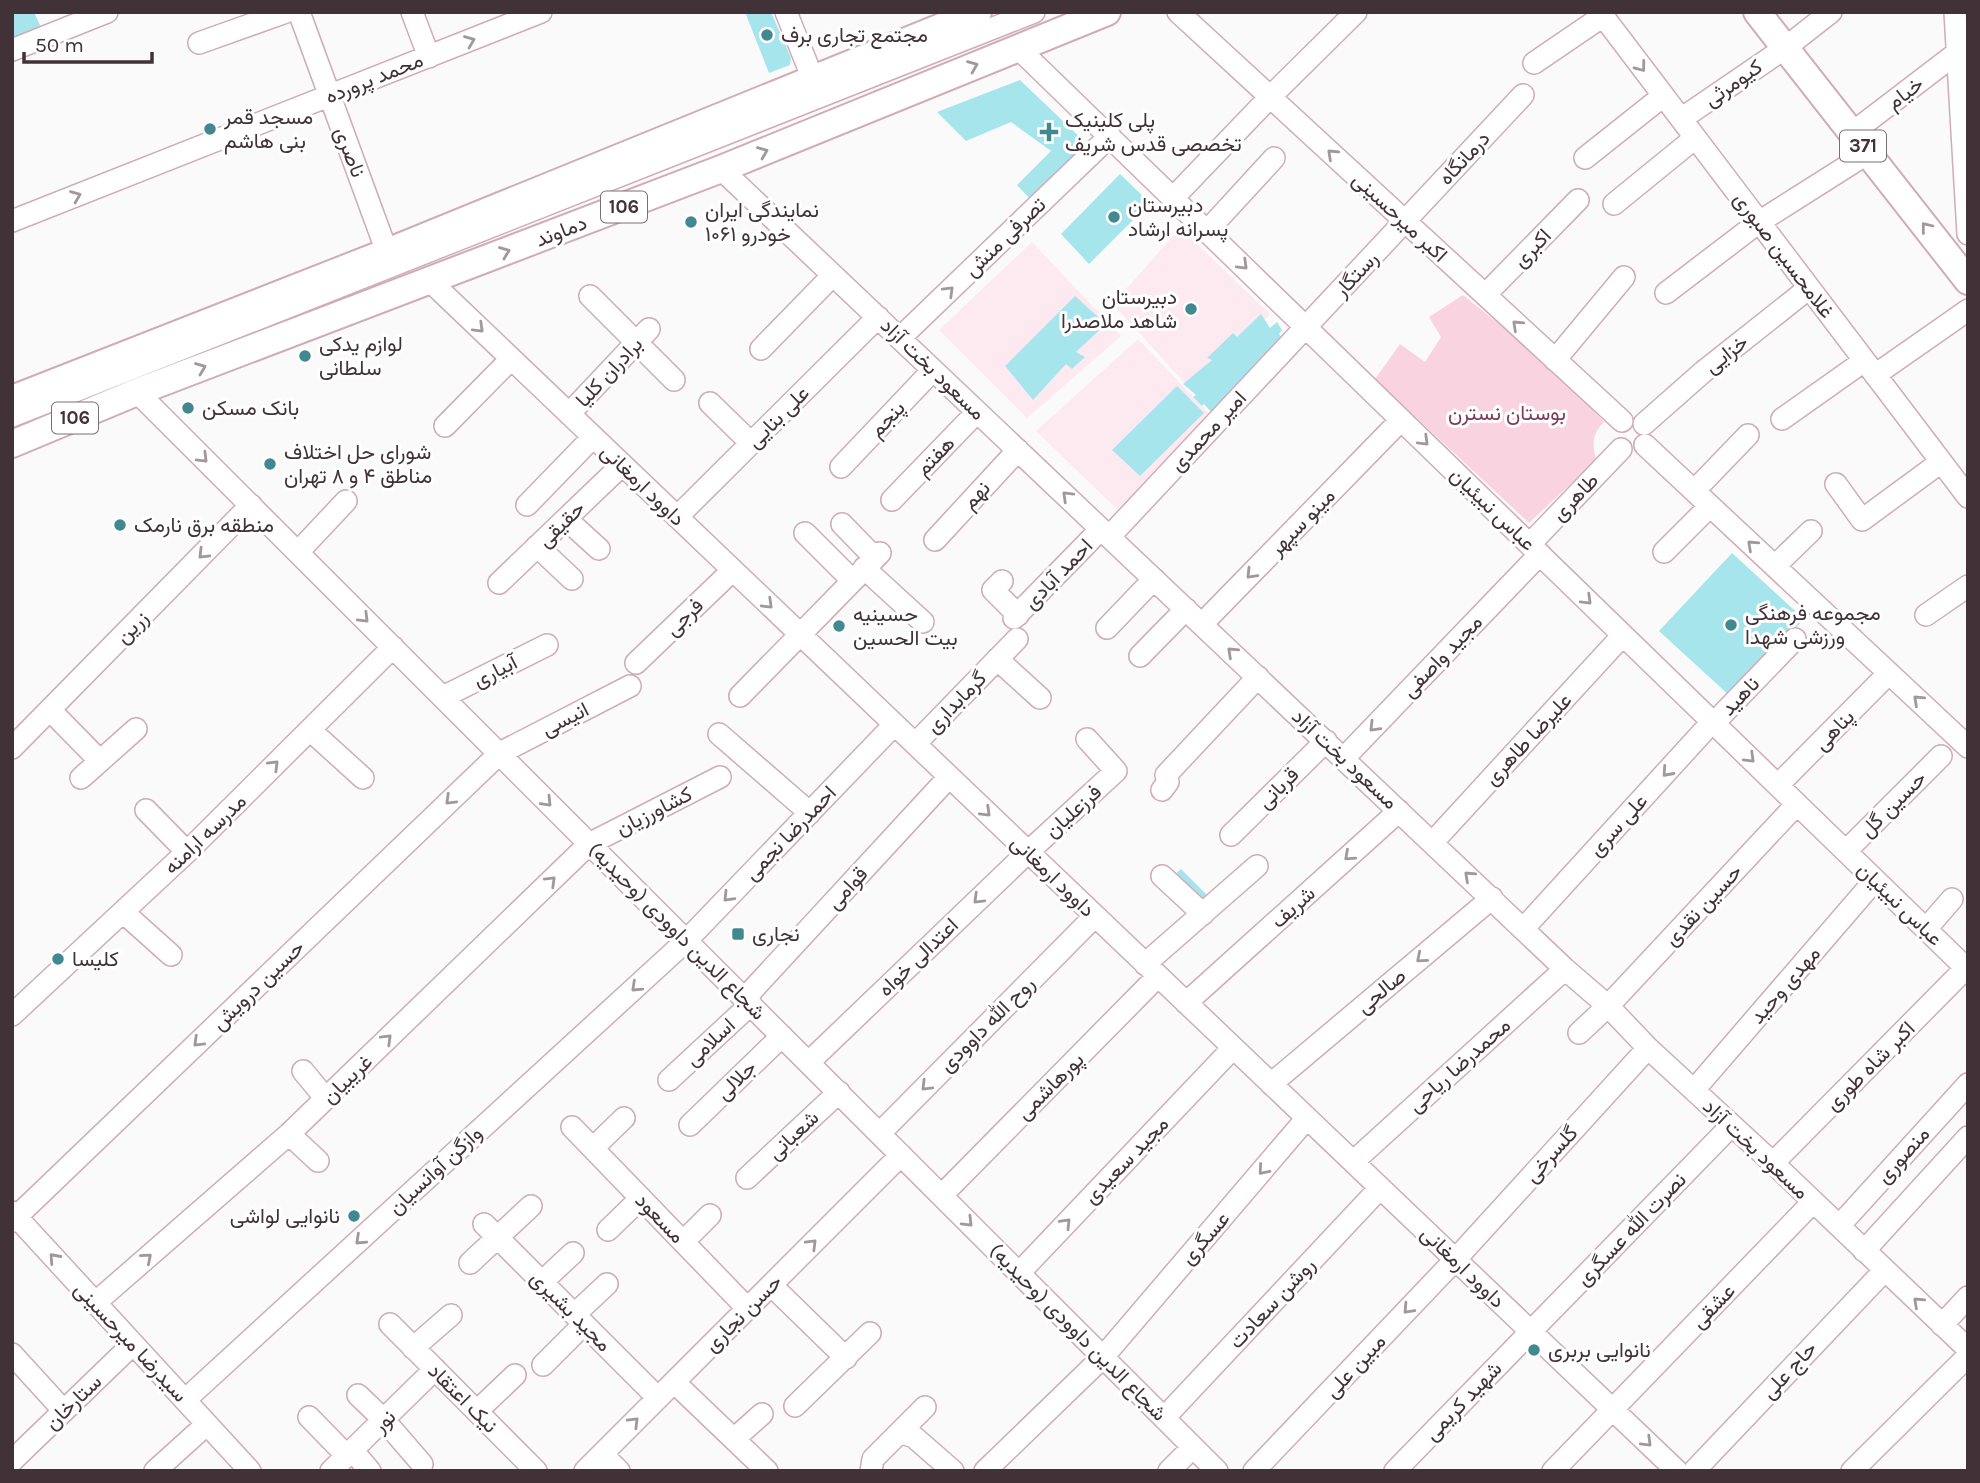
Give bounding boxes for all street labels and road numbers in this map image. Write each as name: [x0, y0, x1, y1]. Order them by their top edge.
street label: محمد پرورده: [322, 47, 427, 110]
street label: کیومرثی: [1699, 54, 1767, 112]
street label: خیام: [1882, 71, 1929, 116]
street label: ناصری: [329, 123, 371, 181]
street label: درمانگاه: [1433, 126, 1495, 190]
road number: 371: [1840, 130, 1886, 162]
street label: اکبر میرحسینی: [1347, 167, 1452, 268]
street label: غلامحسین صبوری: [1728, 187, 1839, 323]
road number: 106: [601, 192, 647, 223]
street label: تصرفی منش: [959, 192, 1051, 282]
street label: دماوند: [532, 210, 591, 253]
street label: اکبری: [1508, 224, 1557, 273]
street label: رستگار: [1328, 246, 1384, 303]
street label: مسعود بخت آزاد: [875, 313, 990, 426]
street label: خزایی: [1699, 330, 1753, 379]
street label: برادران کلیا: [571, 332, 648, 413]
street label: علی بنایی: [742, 381, 814, 453]
street label: امیر محمدی: [1165, 386, 1252, 477]
street label: پنجم: [864, 396, 911, 444]
road number: 106: [52, 402, 98, 434]
street label: هفتم: [910, 431, 961, 482]
street label: داوود ارمغانی: [595, 439, 690, 532]
street label: عباس نبیئیان: [1445, 462, 1541, 556]
street label: طاهری: [1547, 468, 1604, 526]
street label: نهم: [957, 476, 996, 515]
street label: مینو سپهر: [1263, 483, 1341, 563]
street label: حقیقی: [532, 496, 590, 552]
street label: احمد آبادی: [1019, 534, 1097, 614]
street label: فرجی: [660, 593, 709, 642]
street label: زرین: [111, 606, 154, 649]
street label: مجید واصفی: [1397, 610, 1488, 703]
street label: آبیاری: [469, 649, 523, 693]
street label: گرمابداری: [921, 666, 992, 739]
street label: ناهید: [1716, 672, 1764, 720]
street label: علیرضا طاهری: [1479, 688, 1577, 791]
street label: انیسی: [537, 697, 593, 741]
street label: مسعود بخت آزاد: [1286, 704, 1403, 815]
street label: پناهی: [1809, 705, 1861, 757]
street label: قربانی: [1252, 762, 1304, 814]
street label: حسین گل: [1855, 766, 1931, 842]
street label: فرزعلیان: [1040, 779, 1107, 843]
street label: احمدرضا نجمی: [739, 781, 842, 886]
street label: کشاورزیان: [612, 782, 697, 841]
street label: مدرسه ارامنه: [159, 789, 252, 880]
street label: علی سری: [1584, 789, 1653, 862]
street label: داوود ارمغانی: [1005, 830, 1100, 923]
street label: شجاع الدین داوودی (وحیدیه): [582, 837, 771, 1026]
street label: عباس نبیئیان: [1852, 857, 1948, 951]
street label: حسین نقدی: [1659, 859, 1747, 951]
street label: قوامی: [821, 862, 873, 915]
street label: شریف: [1266, 881, 1321, 934]
street label: اعتدالی خواه: [873, 913, 964, 1002]
street label: حسین درویش: [207, 935, 310, 1036]
street label: مهدی وحید: [1745, 941, 1826, 1029]
street label: صالحی: [1351, 963, 1411, 1019]
street label: روح الله داوودی: [934, 971, 1041, 1078]
street label: اسلامی: [680, 1013, 740, 1071]
street label: محمدرضا ریاحی: [1403, 1013, 1516, 1118]
street label: اکبر شاه طوری: [1820, 1016, 1920, 1116]
street label: پورهاشمی: [1011, 1047, 1090, 1126]
street label: غریبیان: [317, 1049, 378, 1109]
street label: جلالی: [711, 1055, 761, 1105]
street label: مسعود بخت آزاد: [1697, 1094, 1814, 1205]
street label: شعبانی: [763, 1105, 823, 1165]
street label: مجید سعیدی: [1079, 1112, 1173, 1208]
street label: وازگن آوانسیان: [383, 1121, 487, 1220]
street label: گلسرخی: [1519, 1121, 1583, 1188]
street label: منصوری: [1871, 1122, 1935, 1189]
street label: نصرت الله عسگری: [1570, 1167, 1692, 1291]
street label: مسعود: [630, 1188, 690, 1249]
street label: عسگری: [1175, 1207, 1235, 1270]
street label: داوود ارمغانی: [1415, 1221, 1510, 1314]
street label: شجاع الدین داوودی (وحیدیه): [983, 1238, 1172, 1427]
street label: روشن سعادت: [1224, 1253, 1321, 1354]
street label: مجید بشیری: [525, 1266, 616, 1357]
street label: حسن نجاری: [699, 1269, 787, 1357]
street label: سیدرضا میرحسینی: [69, 1277, 193, 1408]
street label: عشقی: [1686, 1279, 1740, 1333]
street label: مبین علی: [1320, 1329, 1390, 1403]
street label: حاج علی: [1756, 1336, 1823, 1405]
street label: شهید کریمی: [1419, 1356, 1507, 1446]
street label: نیک اعتقاد: [423, 1358, 503, 1438]
street label: ستارخان: [40, 1369, 107, 1435]
street label: نور: [367, 1405, 401, 1439]

